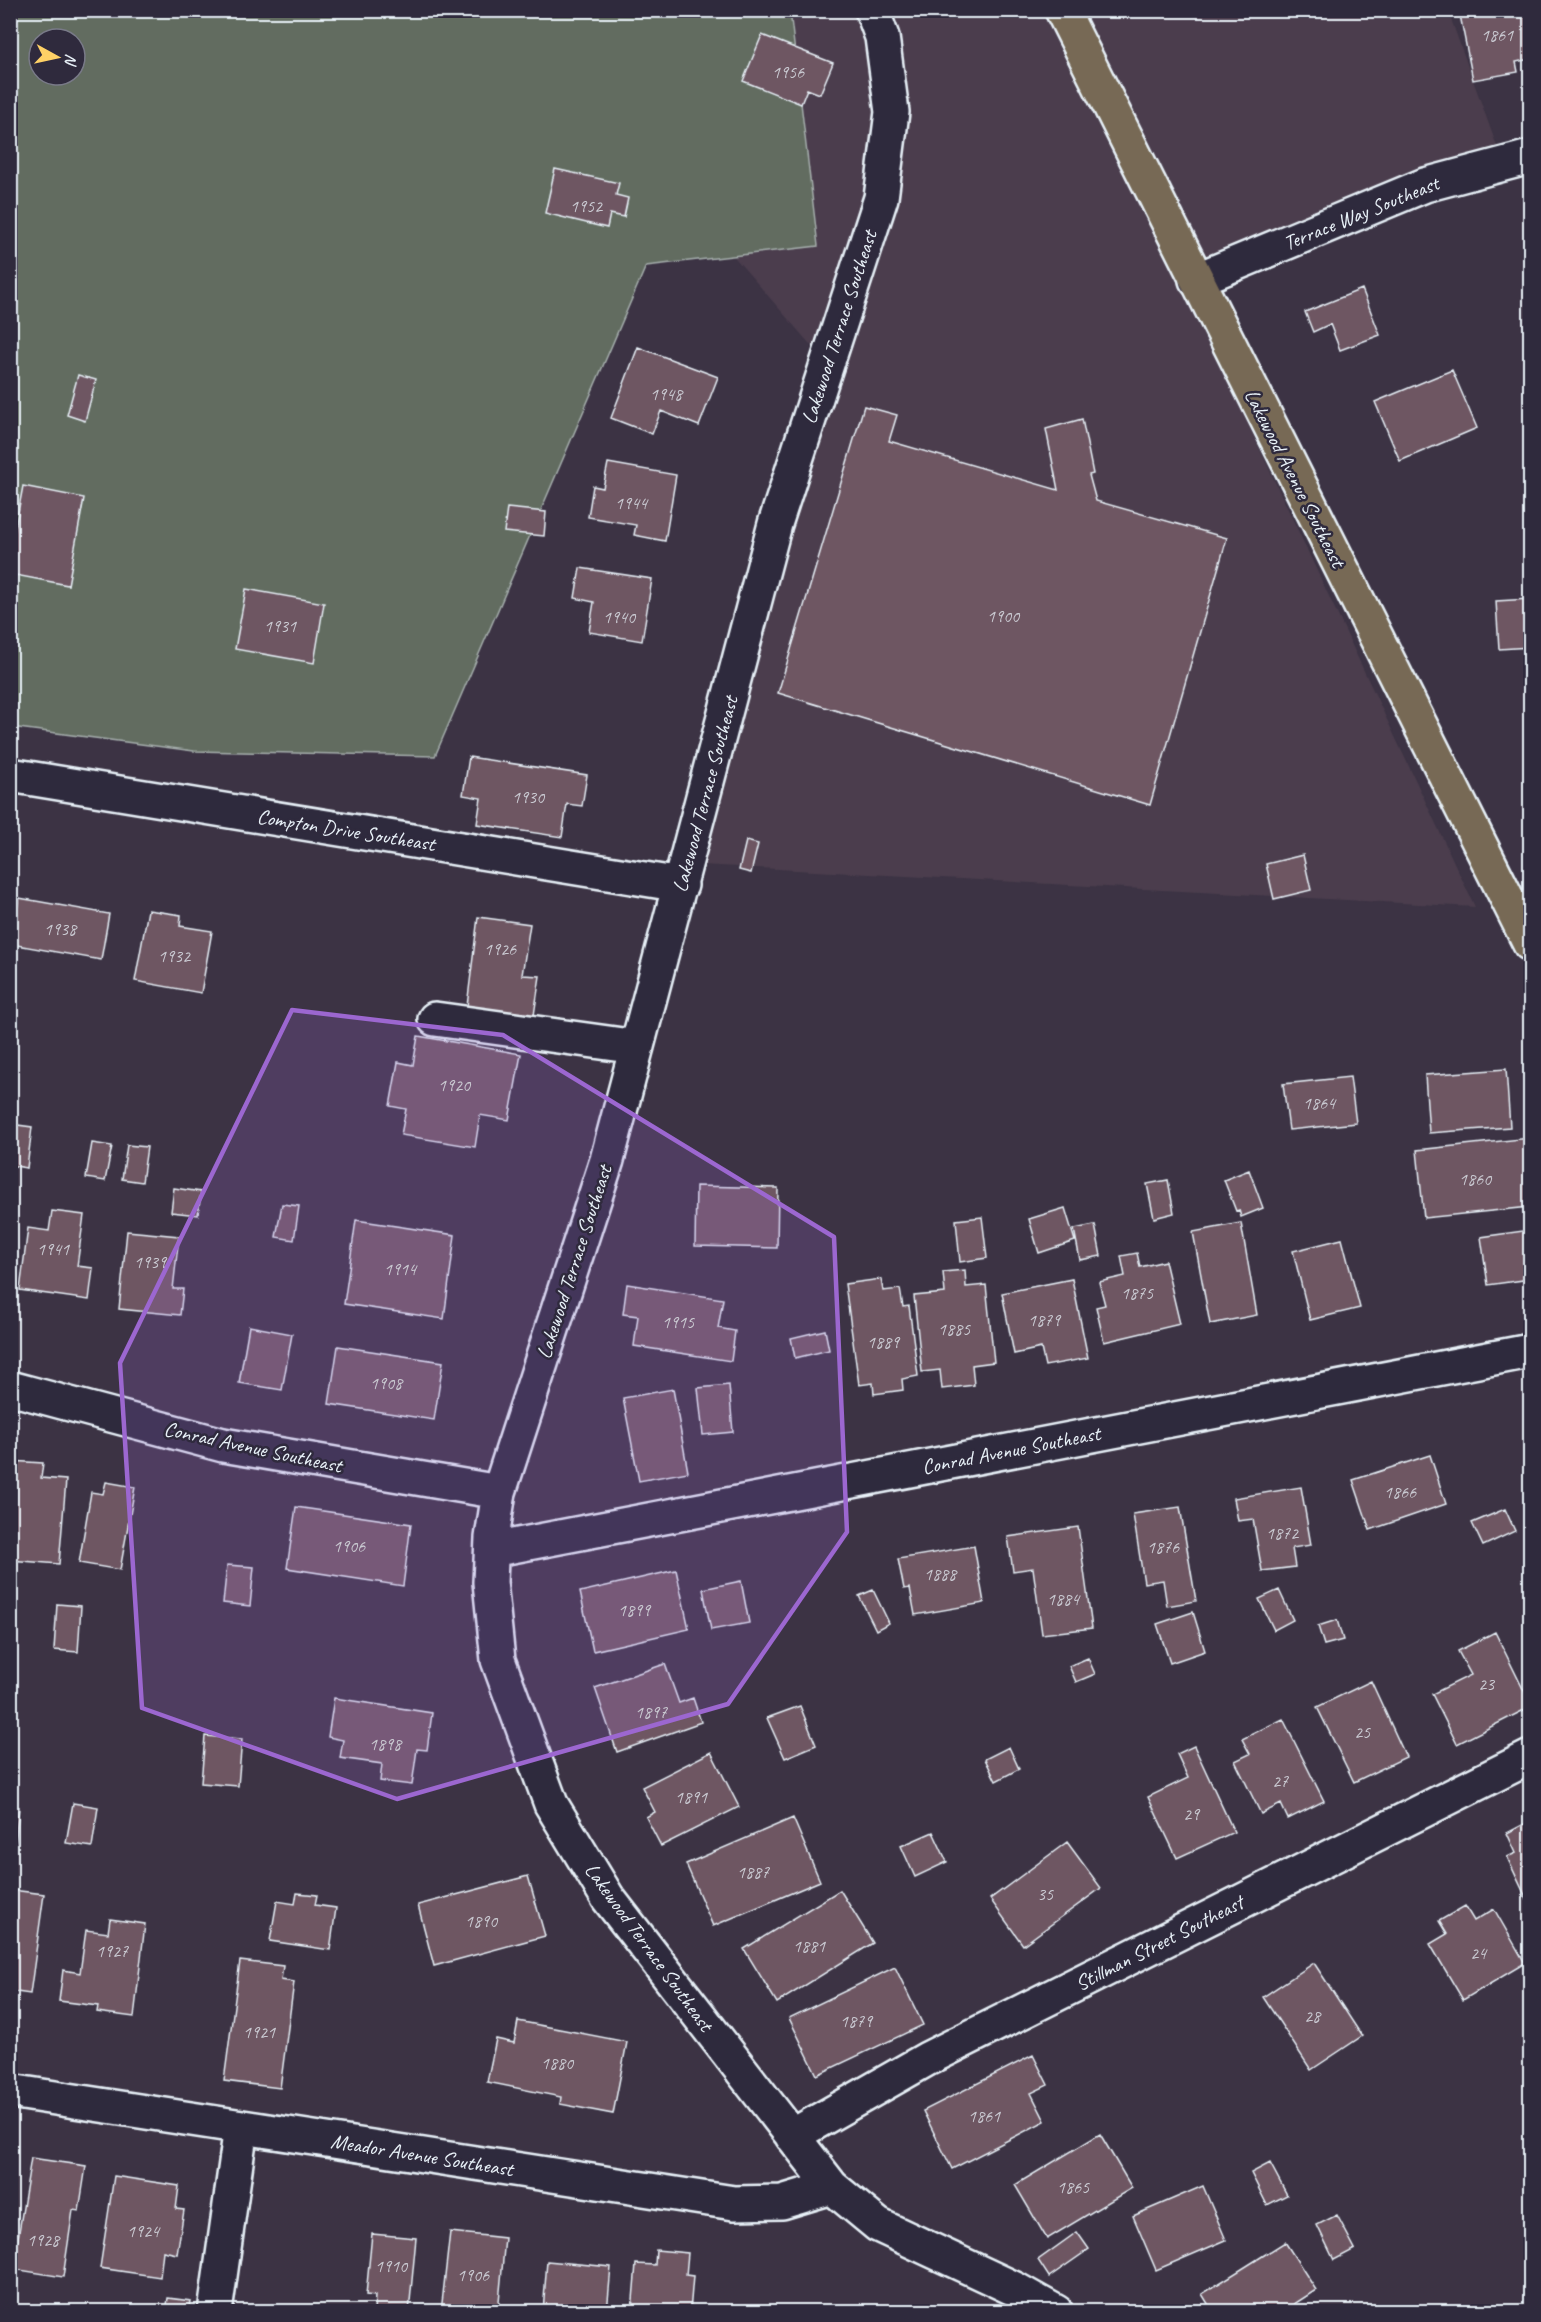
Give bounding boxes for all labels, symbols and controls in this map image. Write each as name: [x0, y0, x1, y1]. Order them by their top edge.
house number: 1861: [1481, 24, 1514, 46]
north arrow: [27, 27, 87, 87]
text: N: [60, 53, 81, 68]
house number: 1956: [772, 61, 805, 83]
street label: Terrace Way Southeast: [1280, 169, 1444, 256]
house number: 1952: [570, 195, 604, 217]
street label: Lakewood Terrace Southeast: [796, 225, 883, 427]
house number: 1948: [650, 383, 684, 405]
street label: Lakewood Avenue Southeast: [1239, 385, 1352, 573]
house number: 1944: [615, 492, 649, 514]
house number: 1900: [987, 605, 1021, 627]
house number: 1940: [603, 606, 637, 628]
house number: 1931: [264, 615, 297, 637]
street label: Lakewood Terrace Southeast: [666, 691, 744, 895]
house number: 1930: [512, 786, 546, 808]
street label: Compton Drive Southeast: [255, 803, 439, 857]
house number: 1938: [44, 918, 78, 940]
house number: 1926: [484, 938, 517, 960]
house number: 1932: [158, 945, 192, 967]
house number: 1920: [438, 1074, 472, 1096]
house number: 1864: [1303, 1092, 1337, 1114]
street label: Lakewood Terrace Southeast: [531, 1160, 618, 1362]
house number: 1860: [1459, 1168, 1493, 1190]
house number: 1941: [37, 1238, 70, 1260]
house number: 1939: [134, 1251, 168, 1273]
house number: 1914: [384, 1258, 418, 1280]
house number: 1875: [1121, 1282, 1154, 1304]
house number: 1879: [1028, 1309, 1062, 1331]
house number: 1915: [662, 1311, 695, 1333]
house number: 1885: [938, 1318, 971, 1340]
house number: 1889: [867, 1331, 901, 1353]
house number: 1908: [370, 1372, 404, 1394]
street label: Conrad Avenue Southeast: [162, 1415, 346, 1479]
street label: Conrad Avenue Southeast: [920, 1420, 1104, 1480]
house number: 1866: [1384, 1481, 1417, 1503]
house number: 1872: [1266, 1522, 1300, 1544]
house number: 1906: [333, 1535, 366, 1557]
house number: 1876: [1147, 1536, 1180, 1558]
house number: 1888: [924, 1563, 958, 1585]
house number: 1884: [1047, 1588, 1081, 1610]
house number: 1899: [618, 1599, 652, 1621]
house number: 23: [1478, 1673, 1496, 1695]
house number: 1897: [635, 1701, 668, 1723]
house number: 25: [1354, 1721, 1371, 1743]
house number: 1898: [369, 1733, 403, 1755]
house number: 27: [1272, 1770, 1289, 1792]
house number: 1891: [675, 1786, 708, 1808]
house number: 29: [1183, 1803, 1201, 1825]
street label: Lakewood Terrace Southeast: [579, 1858, 720, 2038]
house number: 1887: [737, 1861, 770, 1883]
house number: 35: [1037, 1883, 1054, 1905]
street label: Stillman Street Southeast: [1071, 1888, 1250, 1997]
house number: 1890: [465, 1910, 499, 1932]
house number: 1881: [793, 1935, 826, 1957]
house number: 1927: [96, 1940, 129, 1962]
house number: 24: [1470, 1942, 1488, 1964]
house number: 28: [1304, 2005, 1322, 2027]
house number: 1879: [840, 2010, 874, 2032]
house number: 1921: [243, 2021, 276, 2043]
house number: 1880: [541, 2052, 575, 2074]
house number: 1861: [968, 2105, 1001, 2127]
street label: Meador Avenue Southeast: [329, 2128, 517, 2183]
house number: 1865: [1057, 2176, 1090, 2198]
house number: 1924: [127, 2220, 161, 2242]
house number: 1928: [27, 2229, 61, 2251]
house number: 1910: [375, 2255, 409, 2277]
house number: 1906: [457, 2264, 490, 2286]

